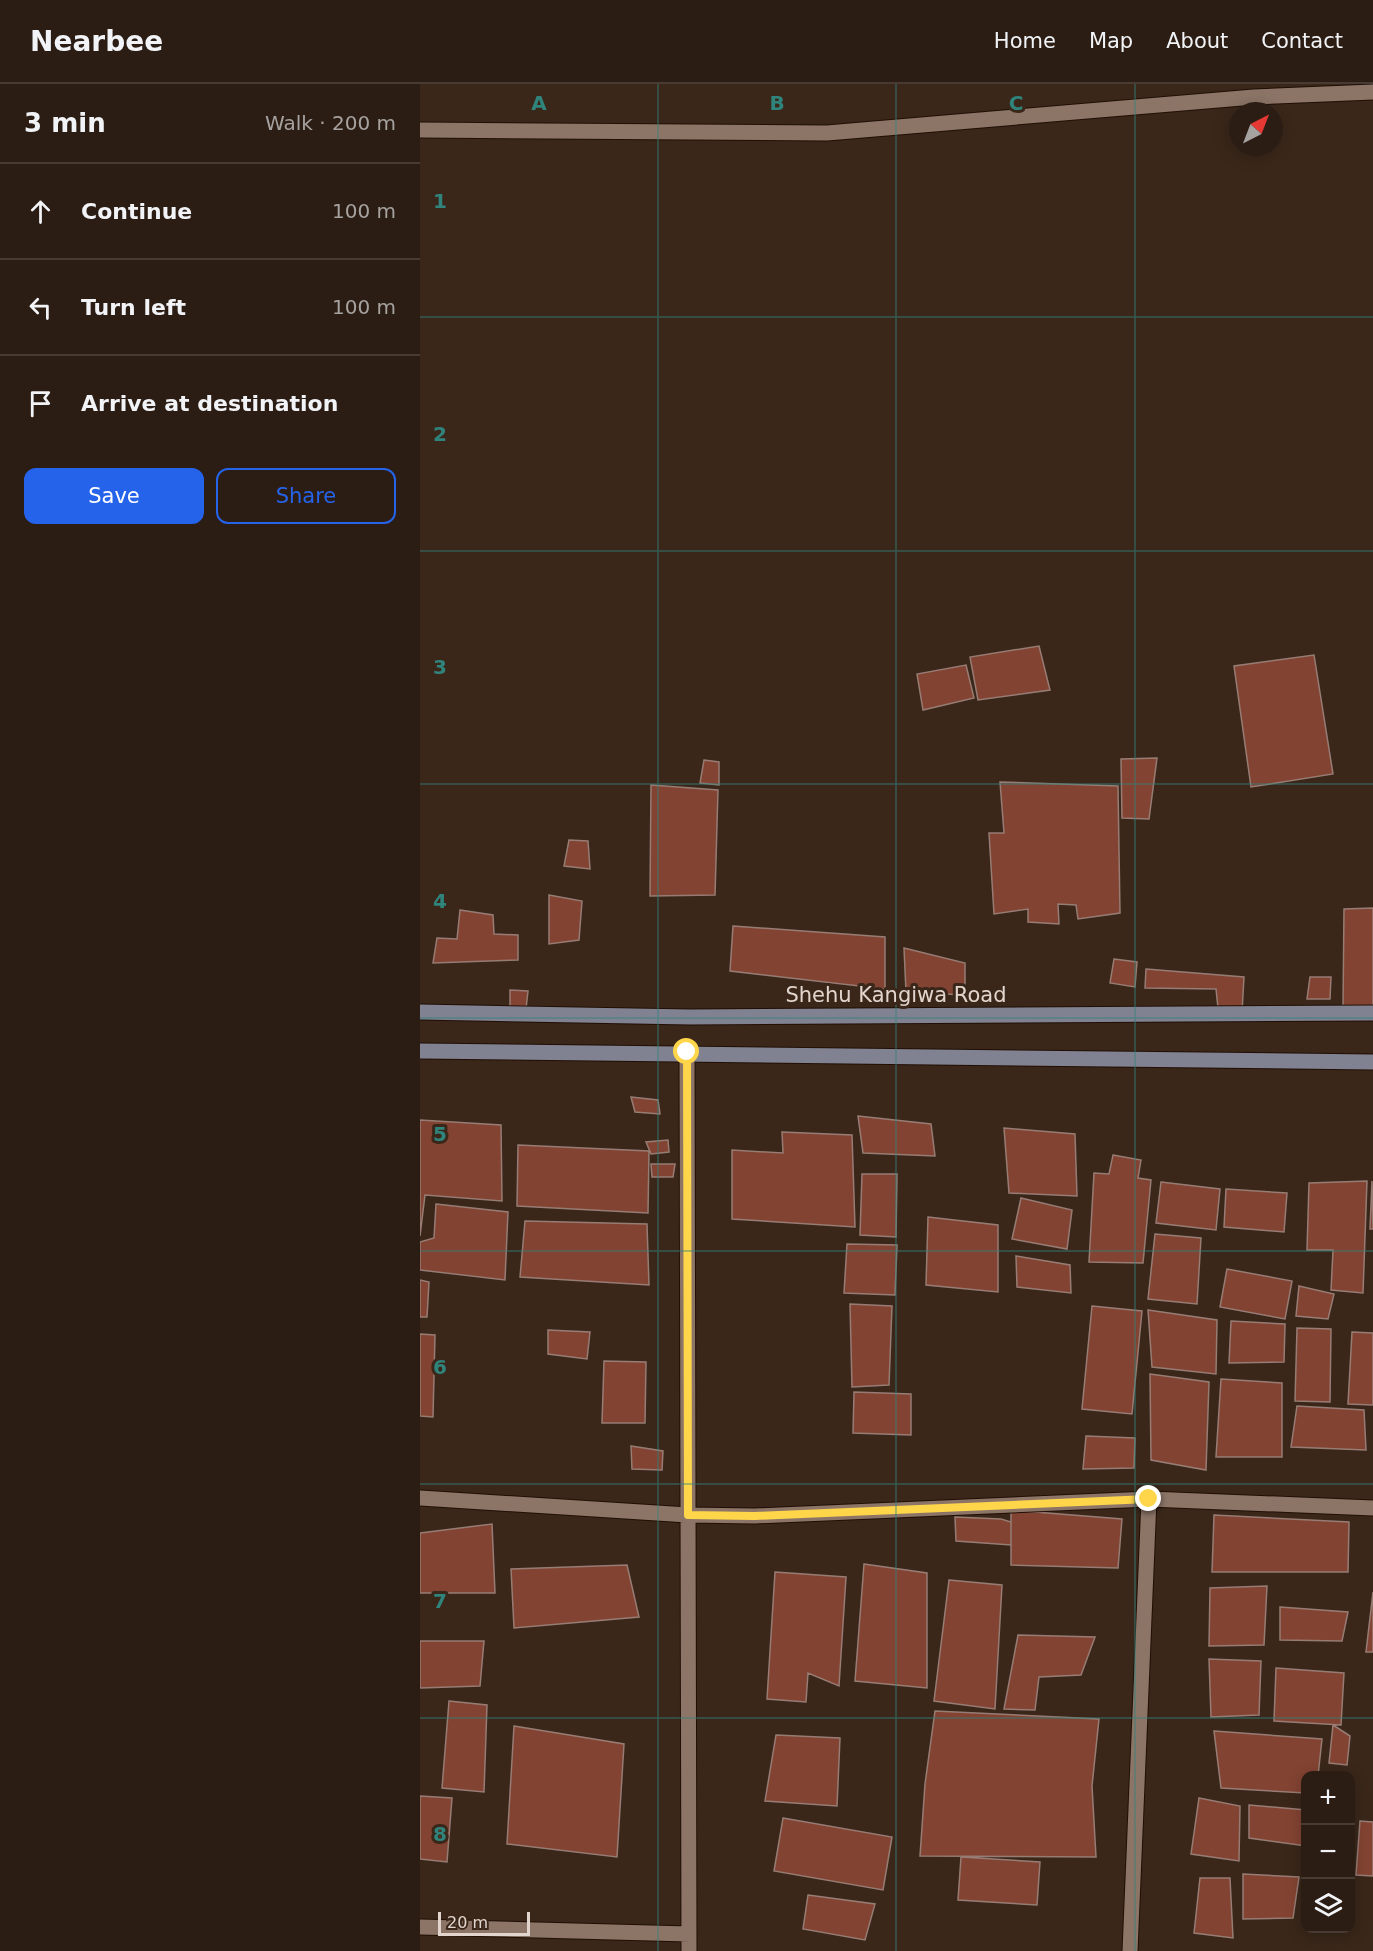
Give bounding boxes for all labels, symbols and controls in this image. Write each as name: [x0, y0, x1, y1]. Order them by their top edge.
text: Nearbee: [30, 25, 163, 58]
text: Home: [994, 29, 1056, 53]
text: Map: [1089, 29, 1133, 53]
text: About: [1166, 29, 1228, 53]
text: Contact: [1261, 29, 1343, 53]
text: A: [531, 91, 547, 115]
text: B: [769, 91, 785, 115]
text: C: [1009, 91, 1023, 115]
north arrow: [1229, 102, 1283, 156]
text: 3 min: [24, 108, 106, 138]
text: Walk · 200 m: [265, 111, 396, 135]
text: 1: [433, 189, 447, 213]
icon: ahead: [24, 195, 57, 228]
text: Continue: [81, 199, 192, 224]
text: 100 m: [332, 199, 396, 223]
icon: left: [24, 291, 57, 324]
text: Turn left: [81, 295, 186, 320]
text: 100 m: [332, 295, 396, 319]
icon: arrive: [24, 387, 57, 420]
text: Arrive at destination: [81, 391, 338, 416]
text: 2: [433, 422, 447, 446]
button: Save: [24, 468, 204, 524]
button: Share: [216, 468, 396, 524]
text: 3: [433, 655, 447, 679]
text: 4: [433, 889, 447, 913]
street label: Shehu Kangiwa Road: [785, 983, 1007, 1007]
route start: [673, 1038, 699, 1064]
text: 5: [433, 1122, 447, 1146]
text: 6: [433, 1355, 447, 1379]
route end: [1135, 1485, 1161, 1511]
text: 7: [433, 1589, 447, 1613]
map controls: [1301, 1771, 1355, 1933]
button: +: [1301, 1771, 1355, 1825]
text: 8: [433, 1822, 447, 1846]
button: −: [1301, 1825, 1355, 1879]
button: layers: [1301, 1879, 1355, 1933]
scale bar: [438, 1909, 530, 1936]
text: 20 m: [447, 1913, 488, 1932]

